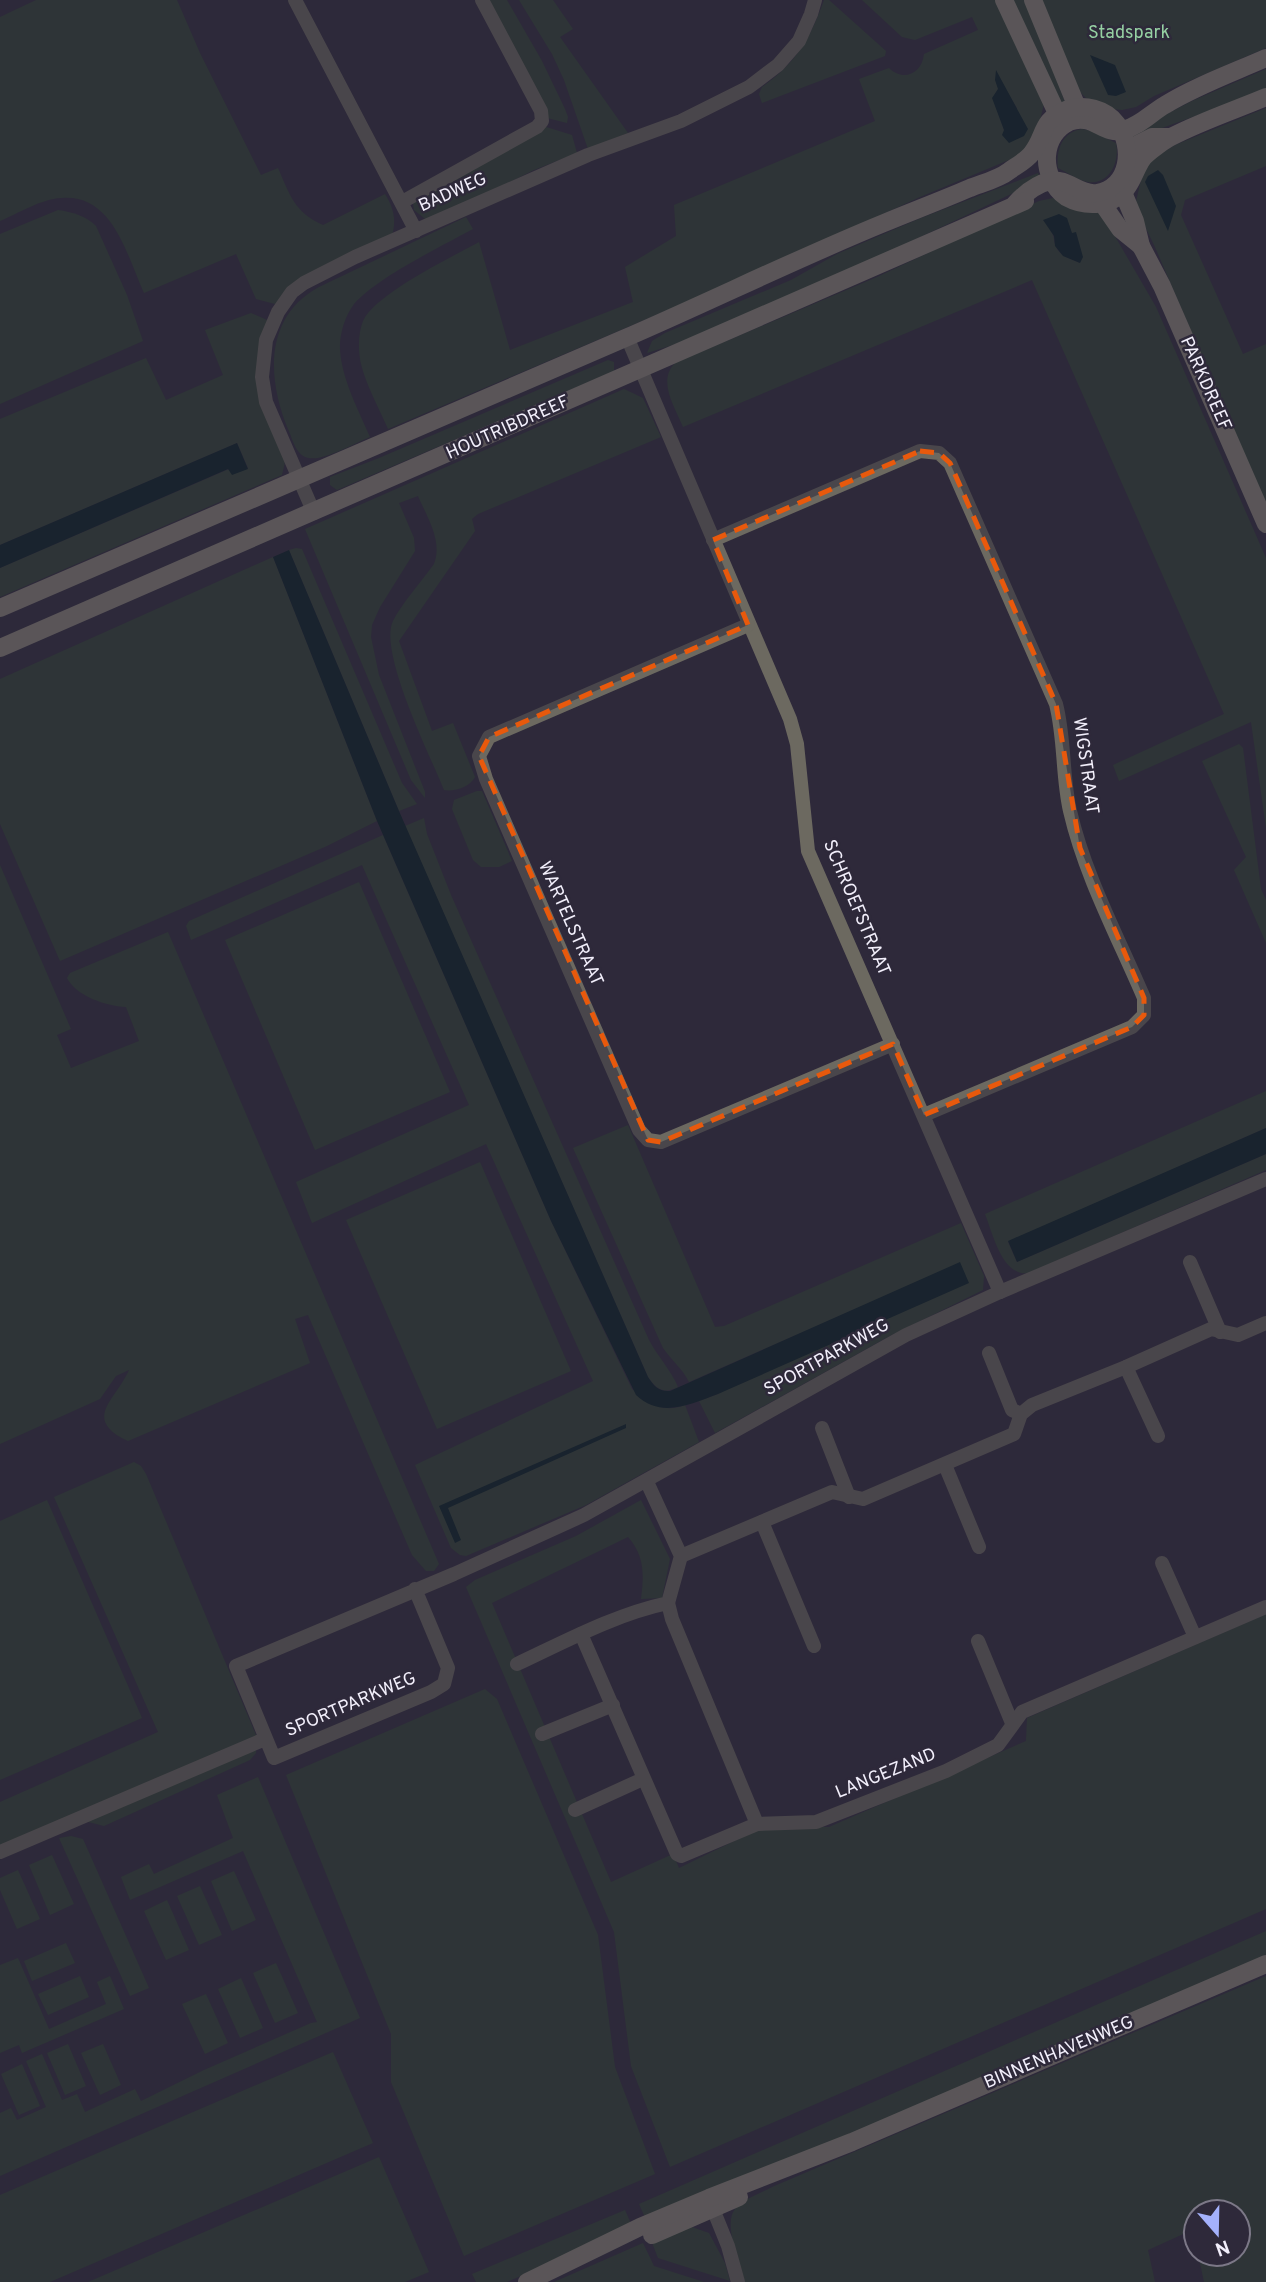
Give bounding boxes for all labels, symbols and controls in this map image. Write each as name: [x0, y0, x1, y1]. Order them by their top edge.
park label: Stadspark: [1088, 22, 1170, 45]
street label: BADWEG: [415, 168, 491, 218]
street label: PARKDREEF: [1174, 333, 1236, 435]
street label: HOUTRIBDREEF: [443, 390, 573, 466]
street label: WIGSTRAAT: [1067, 716, 1103, 816]
street label: SCHROEFSTRAAT: [817, 836, 895, 980]
street label: WARTELSTRAAT: [532, 858, 608, 990]
street label: SPORTPARKWEG: [760, 1314, 894, 1402]
street label: SPORTPARKWEG: [282, 1667, 420, 1743]
street label: LANGEZAND: [832, 1743, 940, 1805]
street label: BINNENHAVENWEG: [981, 2011, 1137, 2095]
north arrow: [1182, 2198, 1252, 2268]
text: N: [1212, 2233, 1233, 2261]

